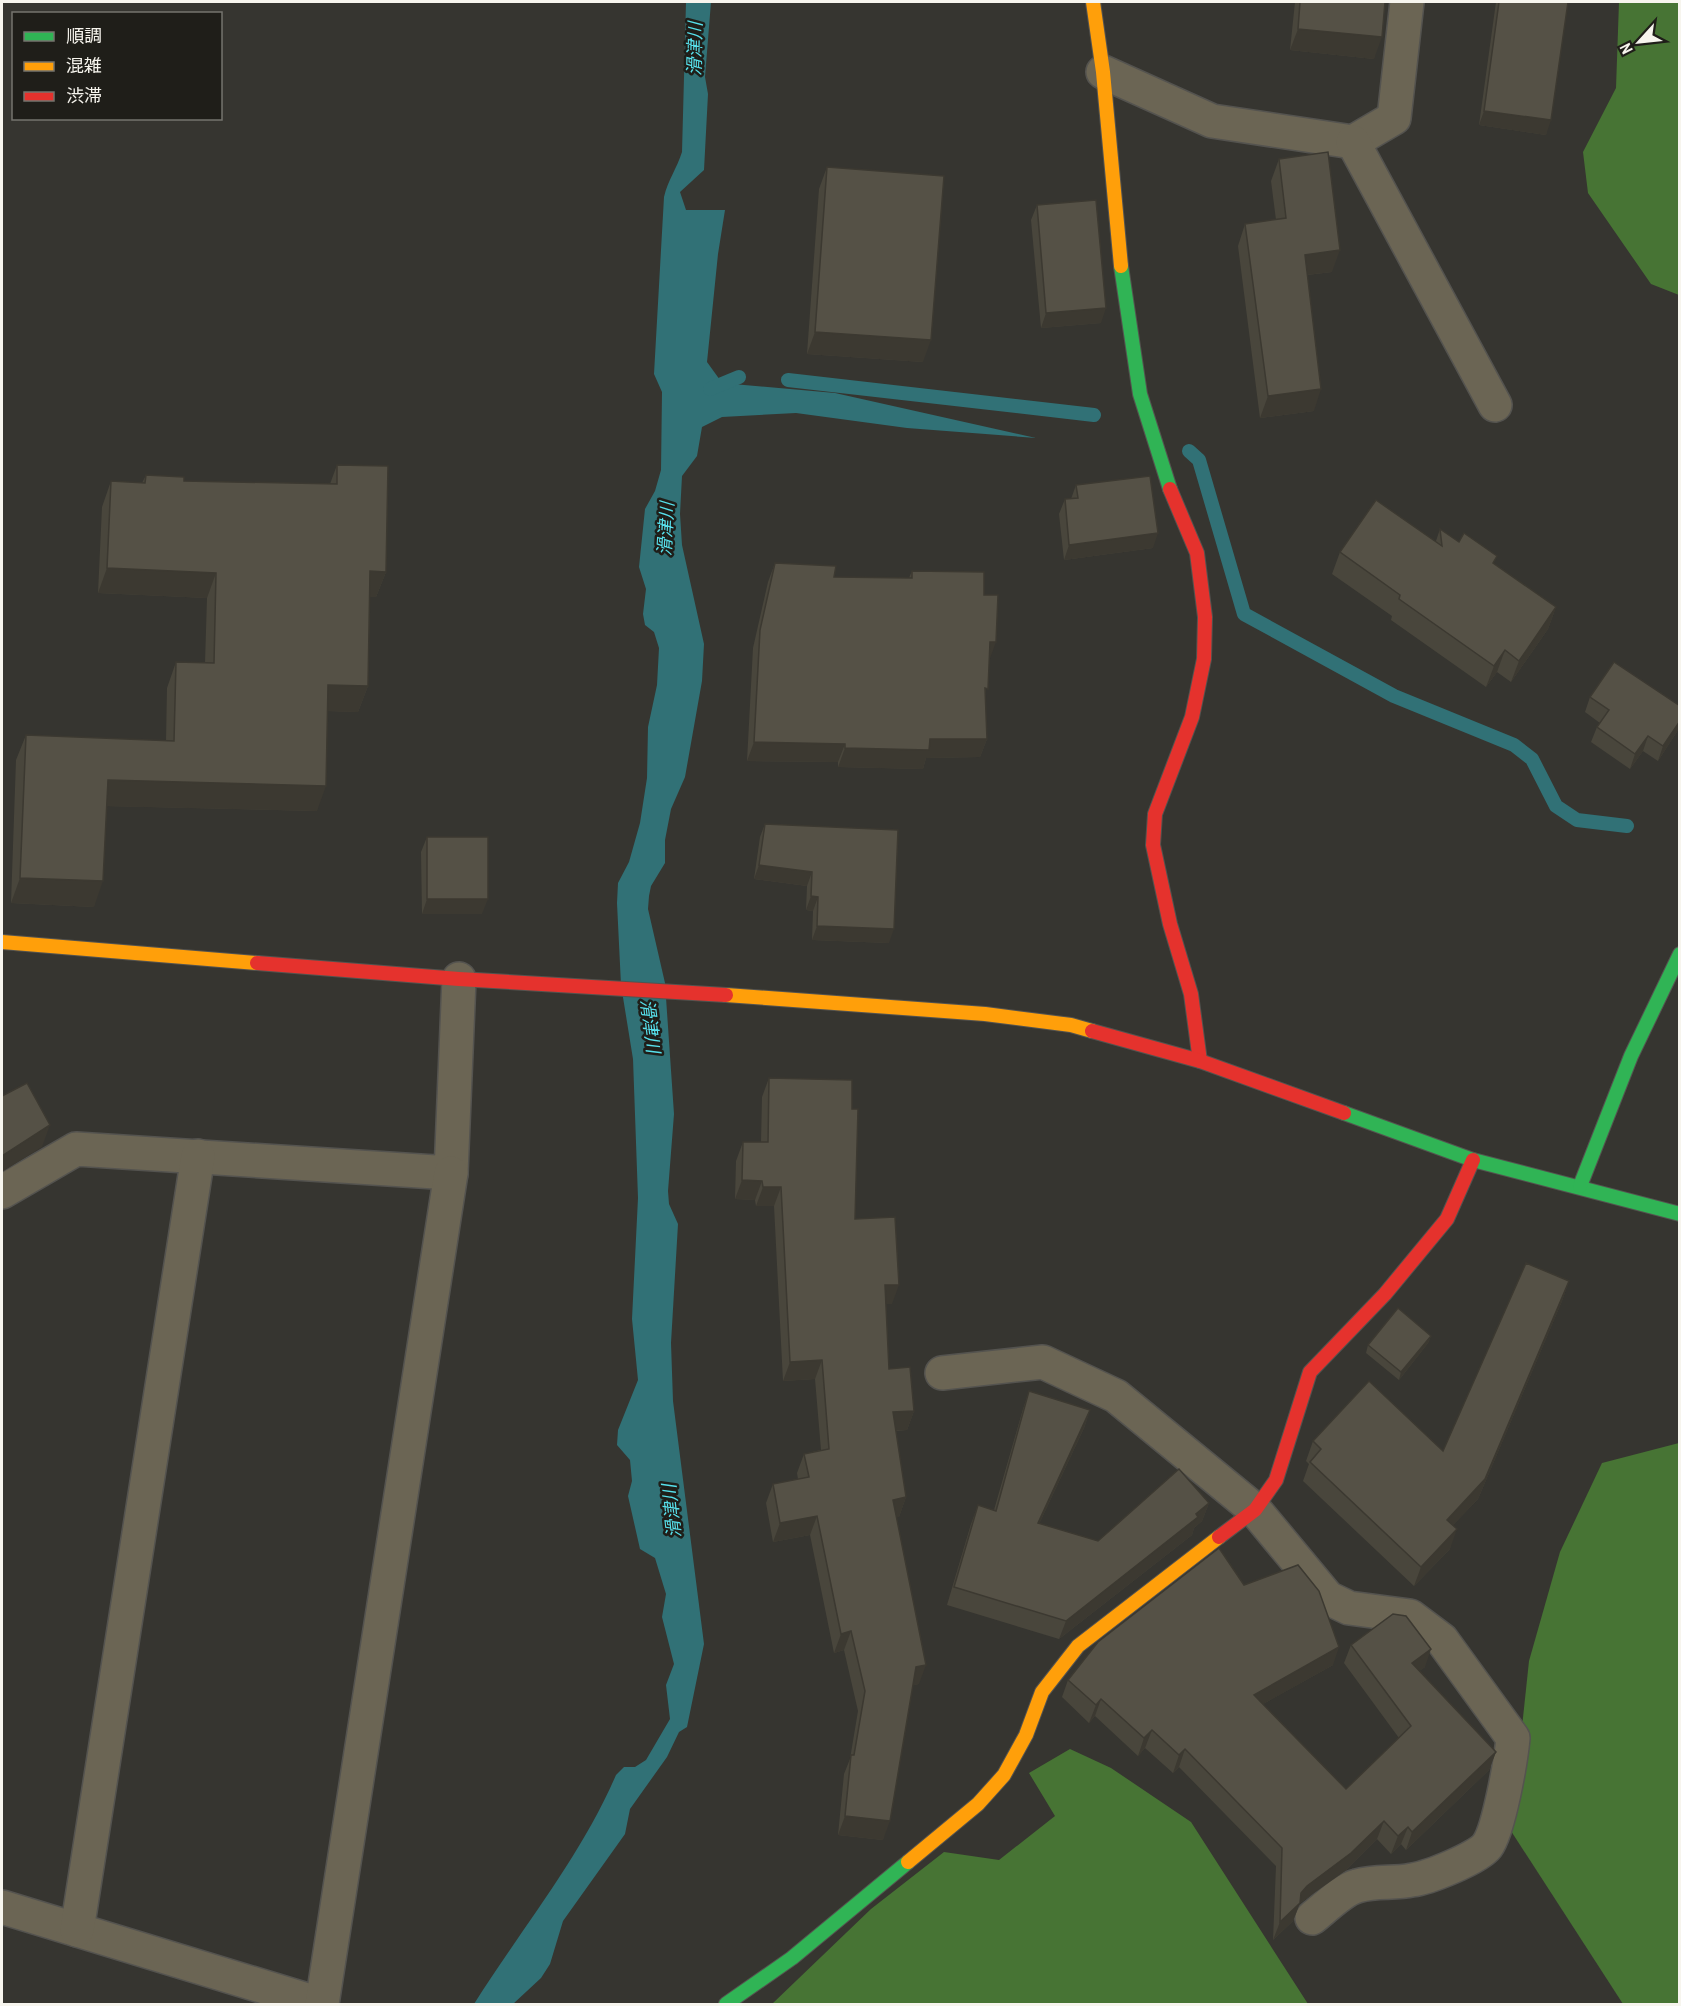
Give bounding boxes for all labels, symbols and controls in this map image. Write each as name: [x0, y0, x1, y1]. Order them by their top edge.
legend: [12, 12, 222, 120]
north arrow: [1609, 12, 1669, 72]
water label: 滑津川: [682, 20, 708, 76]
text: 順調: [66, 23, 102, 48]
text: N: [1614, 40, 1638, 58]
text: 混雑: [66, 53, 102, 78]
text: 渋滞: [66, 83, 102, 108]
water label: 滑津川: [652, 499, 680, 557]
water label: 滑津川: [635, 998, 666, 1056]
water label: 滑津川: [656, 1481, 687, 1539]

